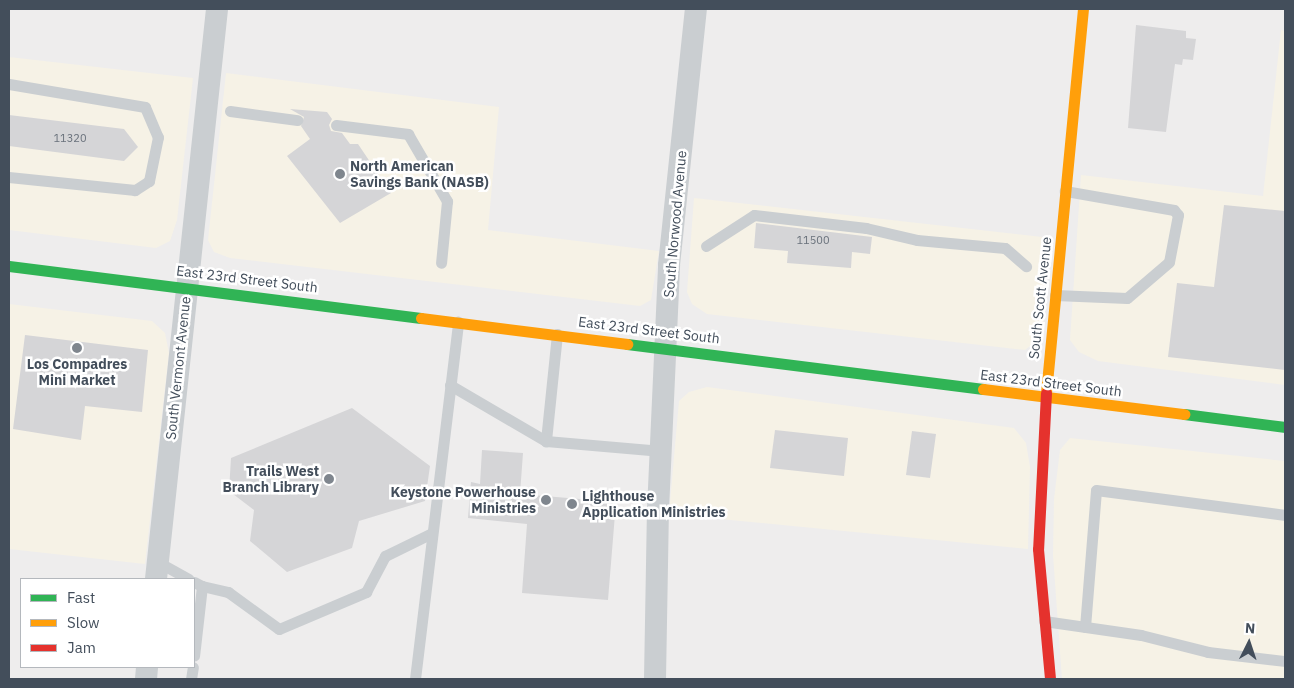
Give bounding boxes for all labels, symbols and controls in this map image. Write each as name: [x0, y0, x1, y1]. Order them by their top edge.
house number: 11320: [54, 131, 86, 145]
street label: South Norwood Avenue: [660, 150, 690, 298]
place label: North American Savings Bank (NASB): [350, 158, 489, 190]
marker: North American Savings Bank (NASB): [334, 168, 346, 180]
house number: 11500: [797, 233, 829, 247]
street label: South Scott Avenue: [1025, 236, 1055, 360]
street label: East 23rd Street South: [175, 262, 319, 296]
street label: South Vermont Avenue: [162, 296, 194, 440]
street label: East 23rd Street South: [577, 313, 721, 347]
marker: Los Compadres Mini Market: [71, 342, 83, 354]
place label: Los Compadres Mini Market: [27, 356, 127, 388]
street label: East 23rd Street South: [979, 366, 1123, 400]
place label: Trails West Branch Library: [222, 463, 319, 496]
marker: Trails West Branch Library: [323, 473, 335, 485]
place label: Keystone Powerhouse Ministries: [390, 484, 536, 516]
place label: Lighthouse Application Ministries: [582, 488, 726, 520]
marker: Keystone Powerhouse Ministries: [540, 494, 552, 506]
marker: Lighthouse Application Ministries: [566, 498, 578, 510]
legend: [20, 578, 195, 668]
text: Fast: [67, 588, 95, 607]
text: Slow: [67, 613, 100, 632]
north arrow: [1224, 618, 1274, 668]
text: N: [1244, 619, 1256, 637]
text: Jam: [67, 638, 96, 657]

